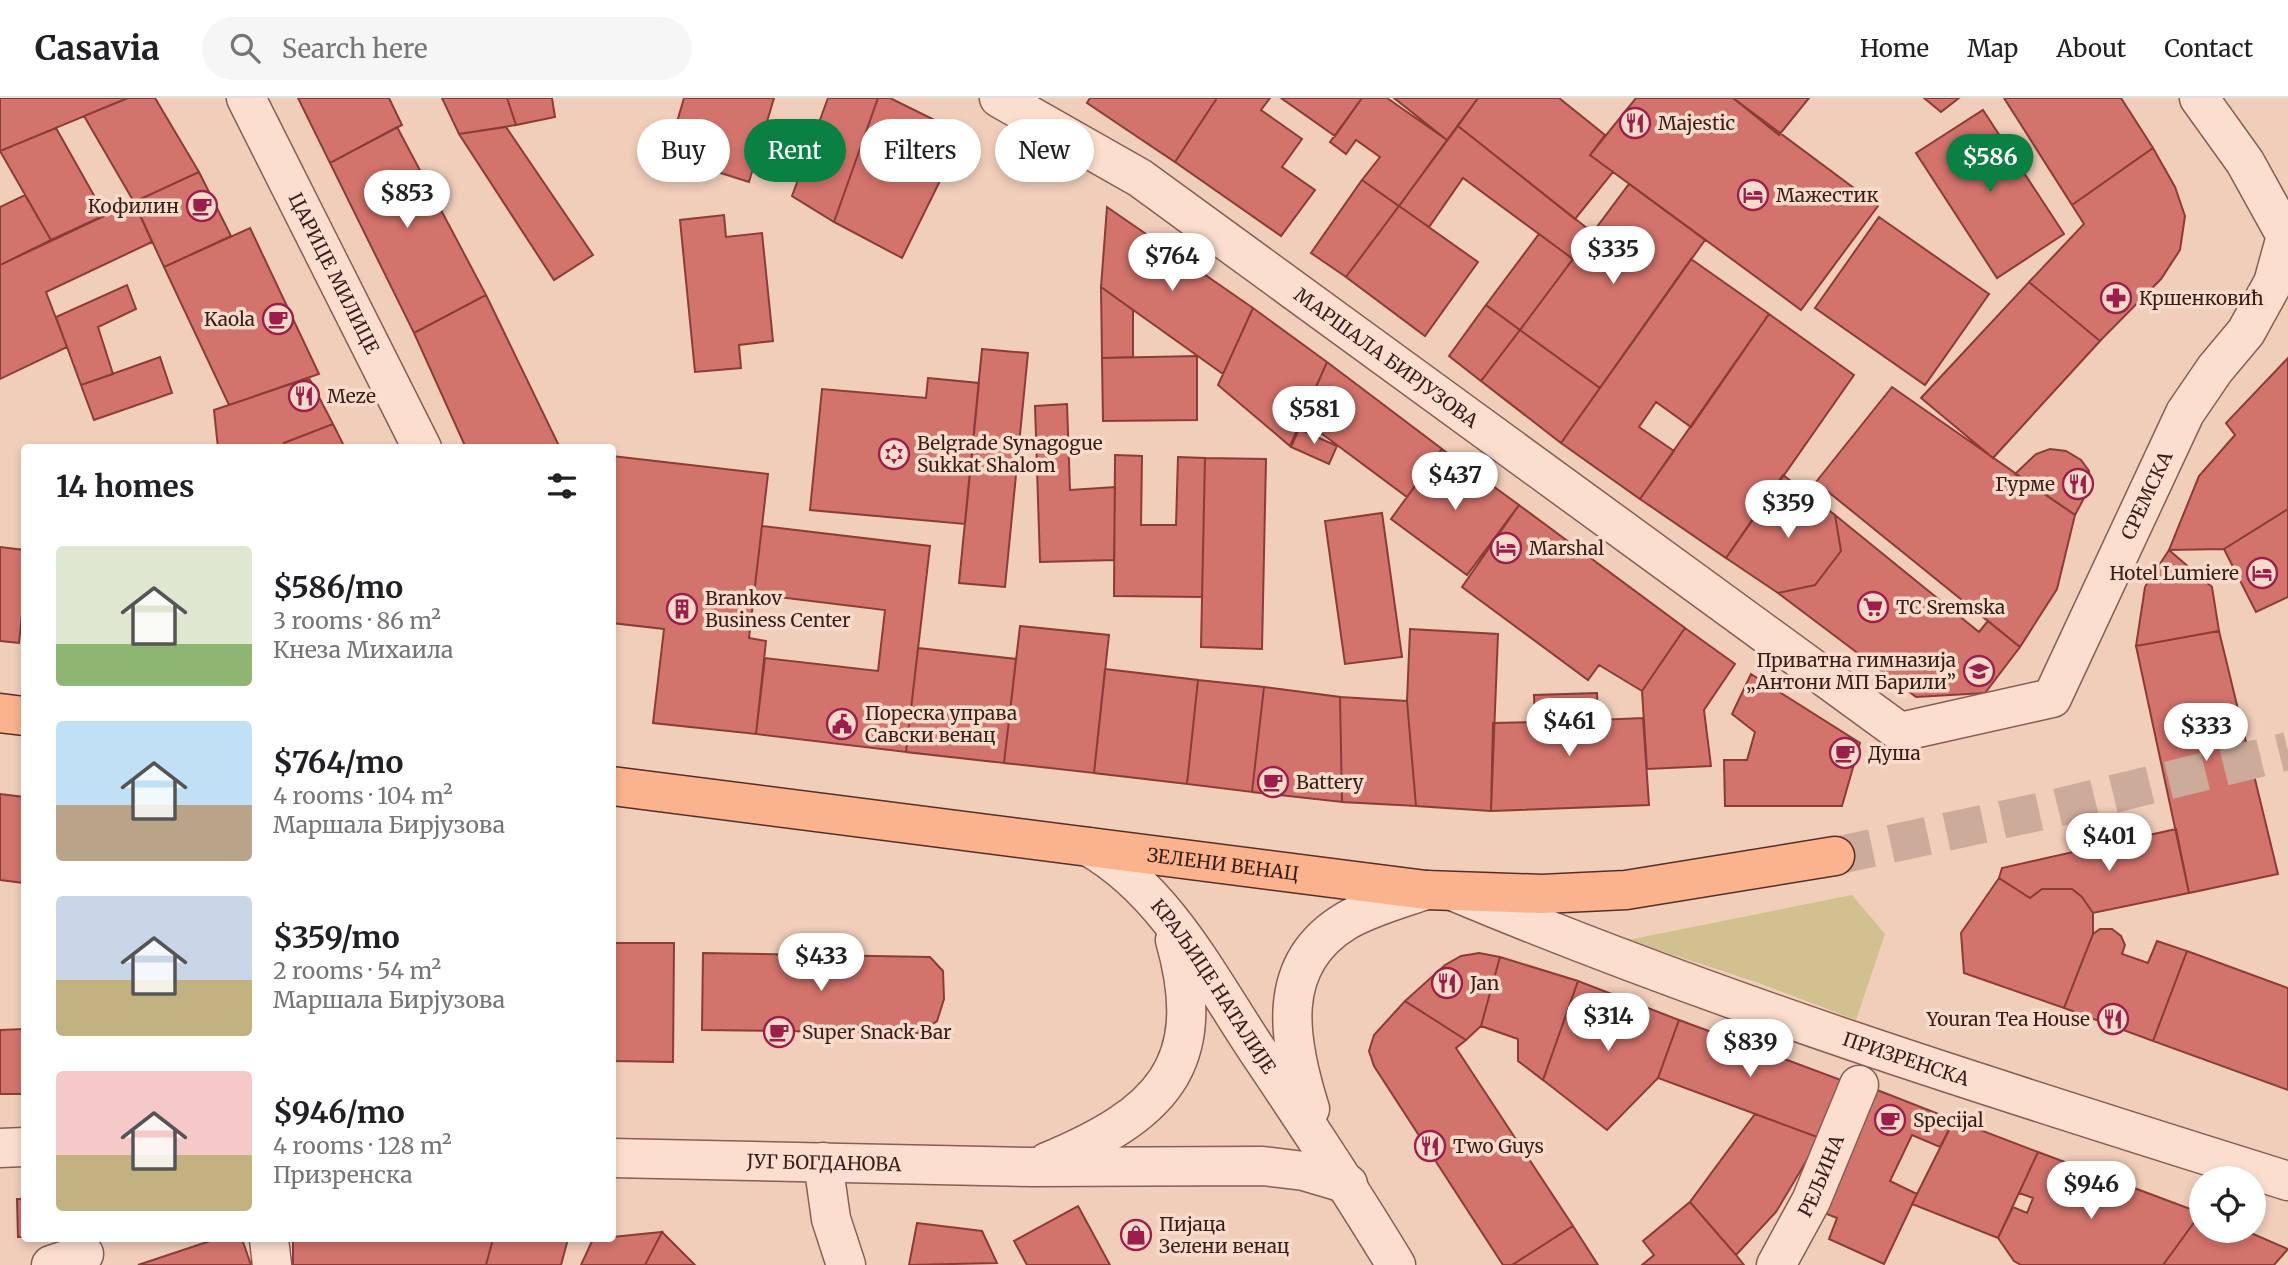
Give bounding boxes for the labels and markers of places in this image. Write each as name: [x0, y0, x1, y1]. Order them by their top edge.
restaurant icon: Majestic: [1618, 106, 1652, 140]
place label: Majestic: [1658, 111, 1735, 135]
pin: $586: [1949, 134, 2031, 194]
pin: $853: [366, 170, 448, 230]
hotel icon: Мажестик: [1736, 178, 1770, 212]
place label: Мажестик: [1776, 183, 1879, 207]
cafe icon: Кофилин: [185, 189, 219, 223]
place label: Кофилин: [88, 194, 179, 218]
pin: $335: [1572, 226, 1654, 286]
pin: $764: [1131, 234, 1213, 293]
pharmacy icon: Кршенковић: [2099, 281, 2133, 315]
place label: Кршенковић: [2139, 286, 2264, 310]
cafe icon: Kaola: [261, 302, 295, 336]
place label: Kaola: [204, 307, 255, 331]
restaurant icon: Meze: [287, 379, 321, 413]
place label: Meze: [327, 384, 376, 408]
pin: $581: [1273, 386, 1355, 446]
place label: Belgrade Synagogue Sukkat Shalom: [917, 431, 1103, 477]
synagogue icon: Belgrade Synagogue Sukkat Shalom: [877, 437, 911, 471]
pin: $437: [1414, 452, 1496, 512]
restaurant icon: Гурме: [2061, 467, 2095, 501]
place label: Гурме: [1995, 472, 2055, 496]
pin: $359: [1747, 480, 1829, 540]
hotel icon: Marshal: [1489, 531, 1523, 565]
place label: Marshal: [1529, 536, 1604, 560]
hotel icon: Hotel Lumiere: [2245, 556, 2279, 590]
place label: Hotel Lumiere: [2109, 561, 2239, 585]
place label: Brankov Business Center: [705, 586, 851, 632]
supermarket icon: TC Sremska: [1856, 590, 1890, 624]
building icon: Brankov Business Center: [665, 592, 699, 626]
place label: TC Sremska: [1896, 595, 2005, 619]
place label: Приватна гимназија „Антони МП Барили”: [1746, 648, 1956, 694]
school or university icon: Приватна гимназија „Антони МП Барили”: [1962, 654, 1996, 688]
pin: $461: [1528, 698, 1610, 758]
place label: Пореска управа Савски венац: [865, 701, 1017, 747]
pin: $333: [2165, 704, 2247, 763]
public building icon: Пореска управа Савски венац: [825, 707, 859, 741]
cafe icon: Душа: [1828, 736, 1862, 770]
place label: Душа: [1868, 741, 1921, 765]
cafe icon: Battery: [1256, 765, 1290, 799]
place label: Battery: [1296, 770, 1364, 794]
pin: $401: [2068, 814, 2150, 873]
pin: $433: [780, 934, 862, 993]
restaurant icon: Jan: [1430, 966, 1464, 1000]
place label: Jan: [1469, 971, 1500, 995]
pin: $314: [1567, 993, 1649, 1053]
restaurant icon: Youran Tea House: [2096, 1002, 2130, 1036]
place label: Youran Tea House: [1925, 1007, 2090, 1031]
cafe icon: Super Snack Bar: [762, 1015, 796, 1049]
place label: Super Snack Bar: [802, 1020, 952, 1044]
pin: $839: [1709, 1020, 1791, 1079]
cafe icon: Specijal: [1873, 1103, 1907, 1137]
place label: Specijal: [1913, 1108, 1984, 1132]
restaurant icon: Two Guys: [1413, 1129, 1447, 1163]
place label: Two Guys: [1453, 1134, 1544, 1158]
pin: $946: [2050, 1162, 2132, 1221]
place label: Пијаца Зелени венац: [1159, 1212, 1290, 1258]
shop icon: Пијаца Зелени венац: [1119, 1218, 1153, 1252]

